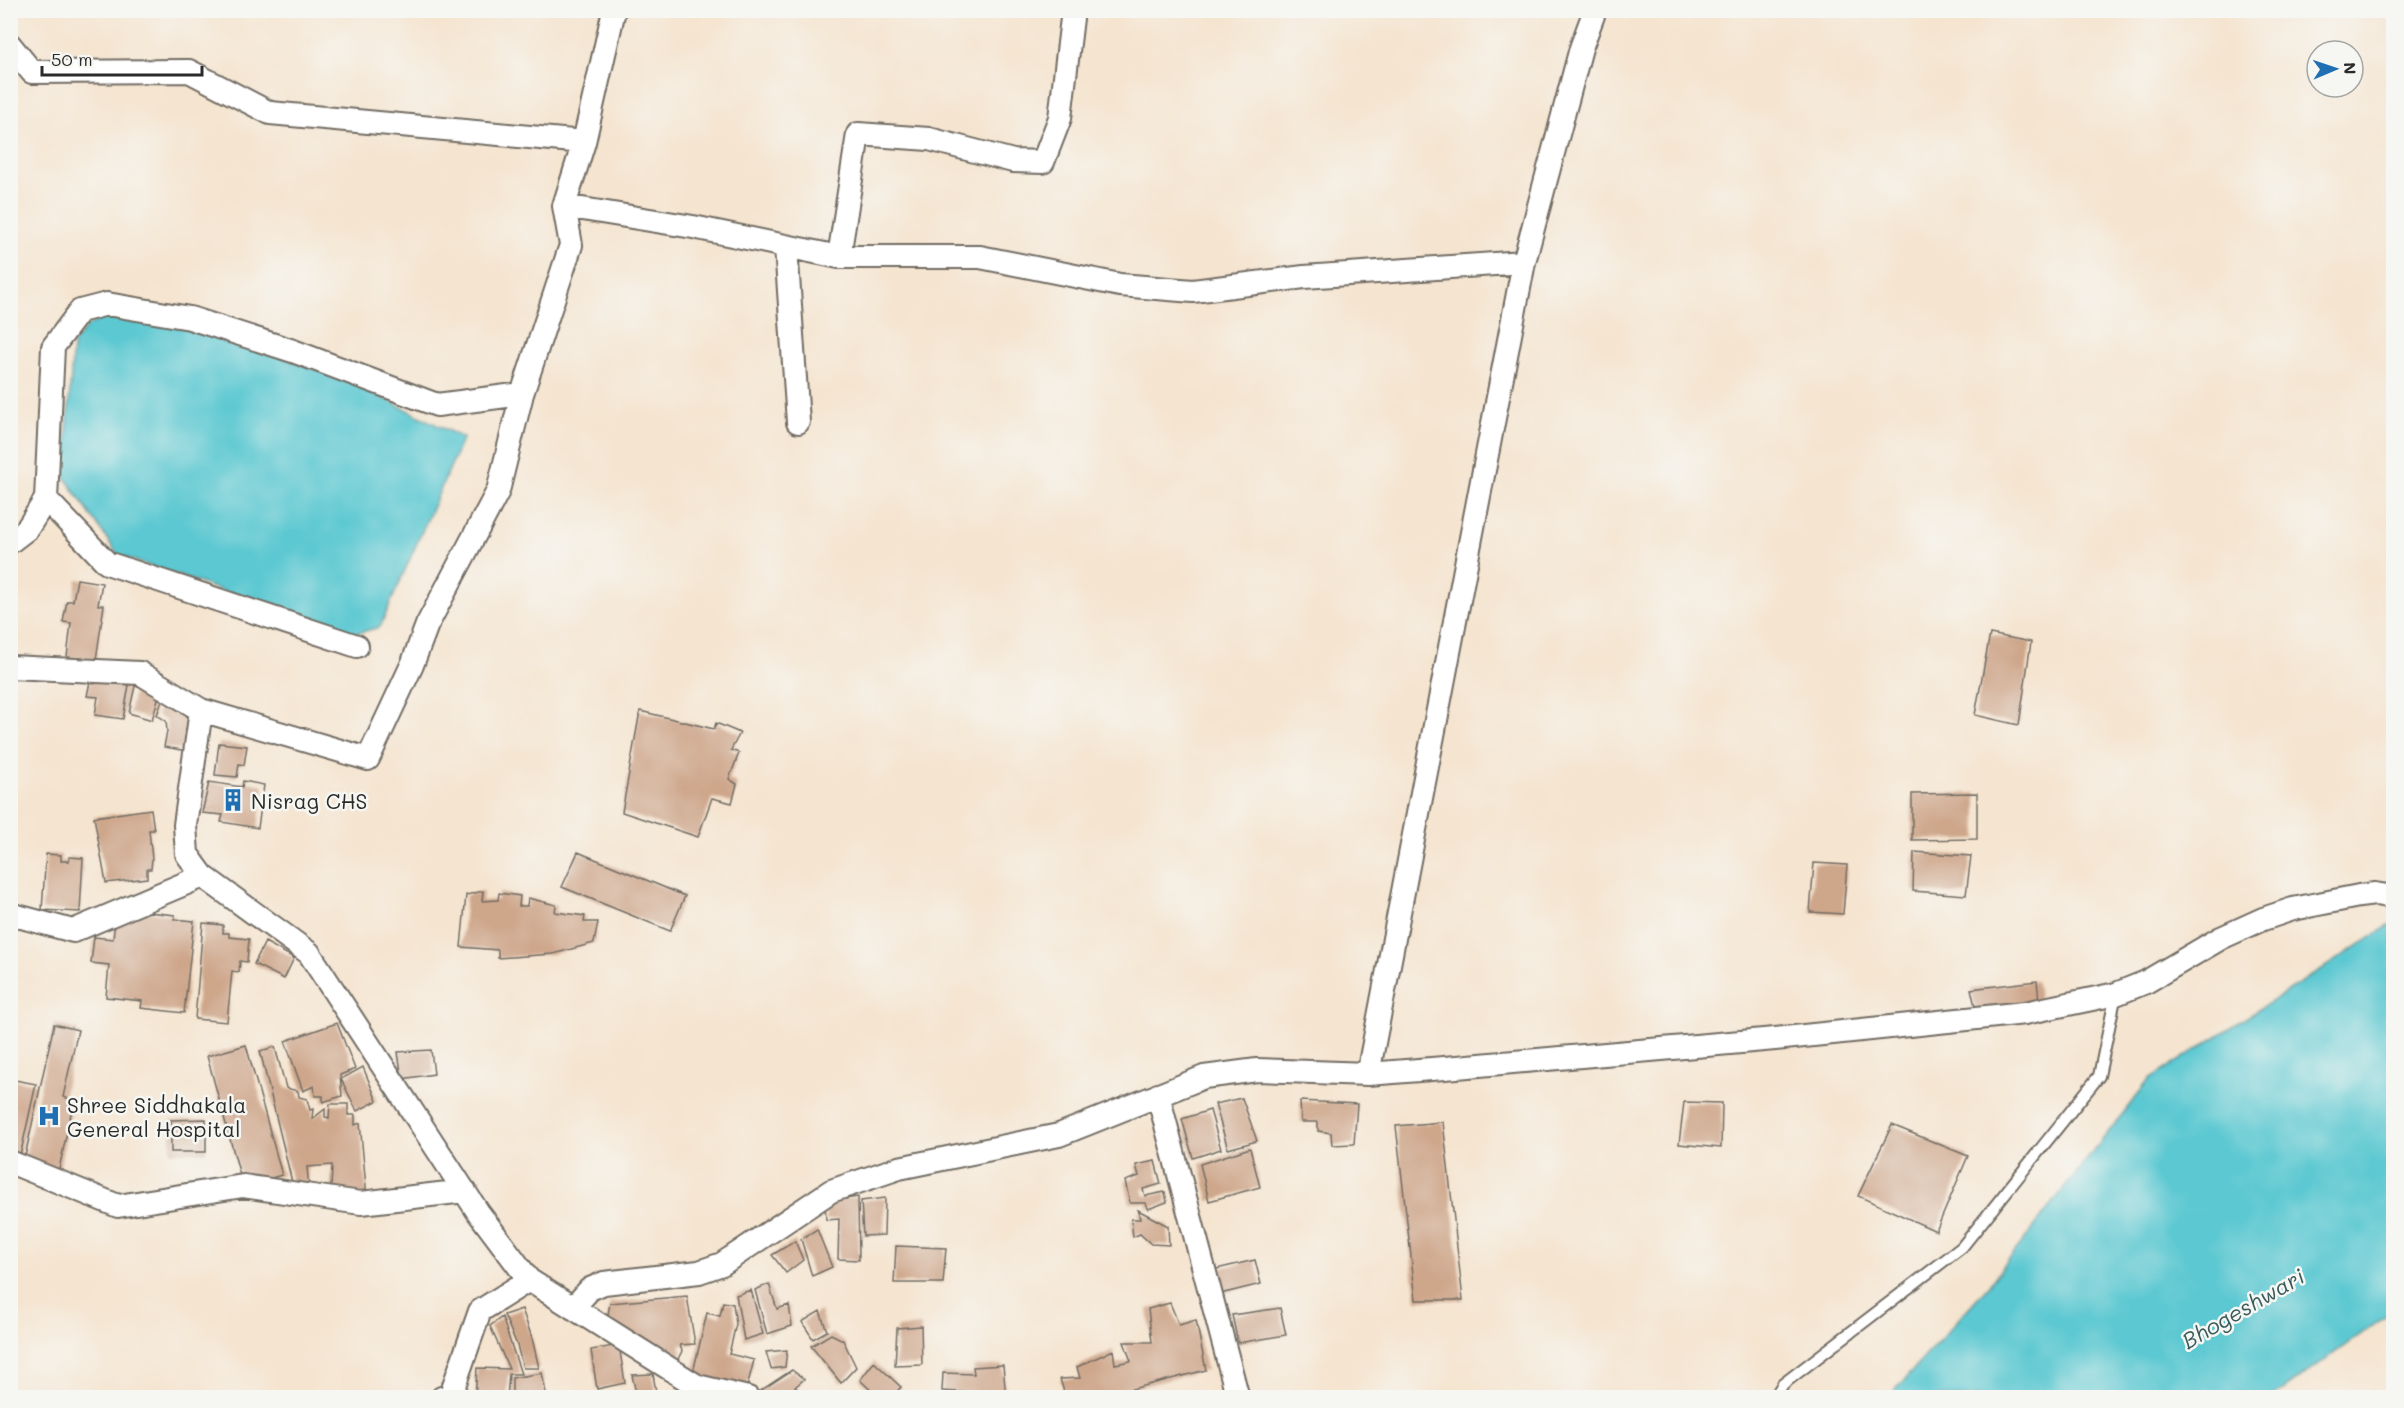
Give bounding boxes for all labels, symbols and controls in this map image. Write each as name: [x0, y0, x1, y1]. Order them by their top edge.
scale bar: [42, 39, 202, 77]
north arrow: [2305, 39, 2365, 99]
text: 50 m: [51, 47, 93, 71]
text: N: [2340, 62, 2361, 75]
building icon: Nisrag CHS: [220, 787, 246, 813]
place label: Nisrag CHS: [251, 787, 367, 814]
place label: Shree Siddhakala General Hospital: [67, 1091, 246, 1142]
hospital icon: Shree Siddhakala General Hospital: [36, 1103, 62, 1129]
water label: Bhogeshwari: [2176, 1261, 2310, 1355]

